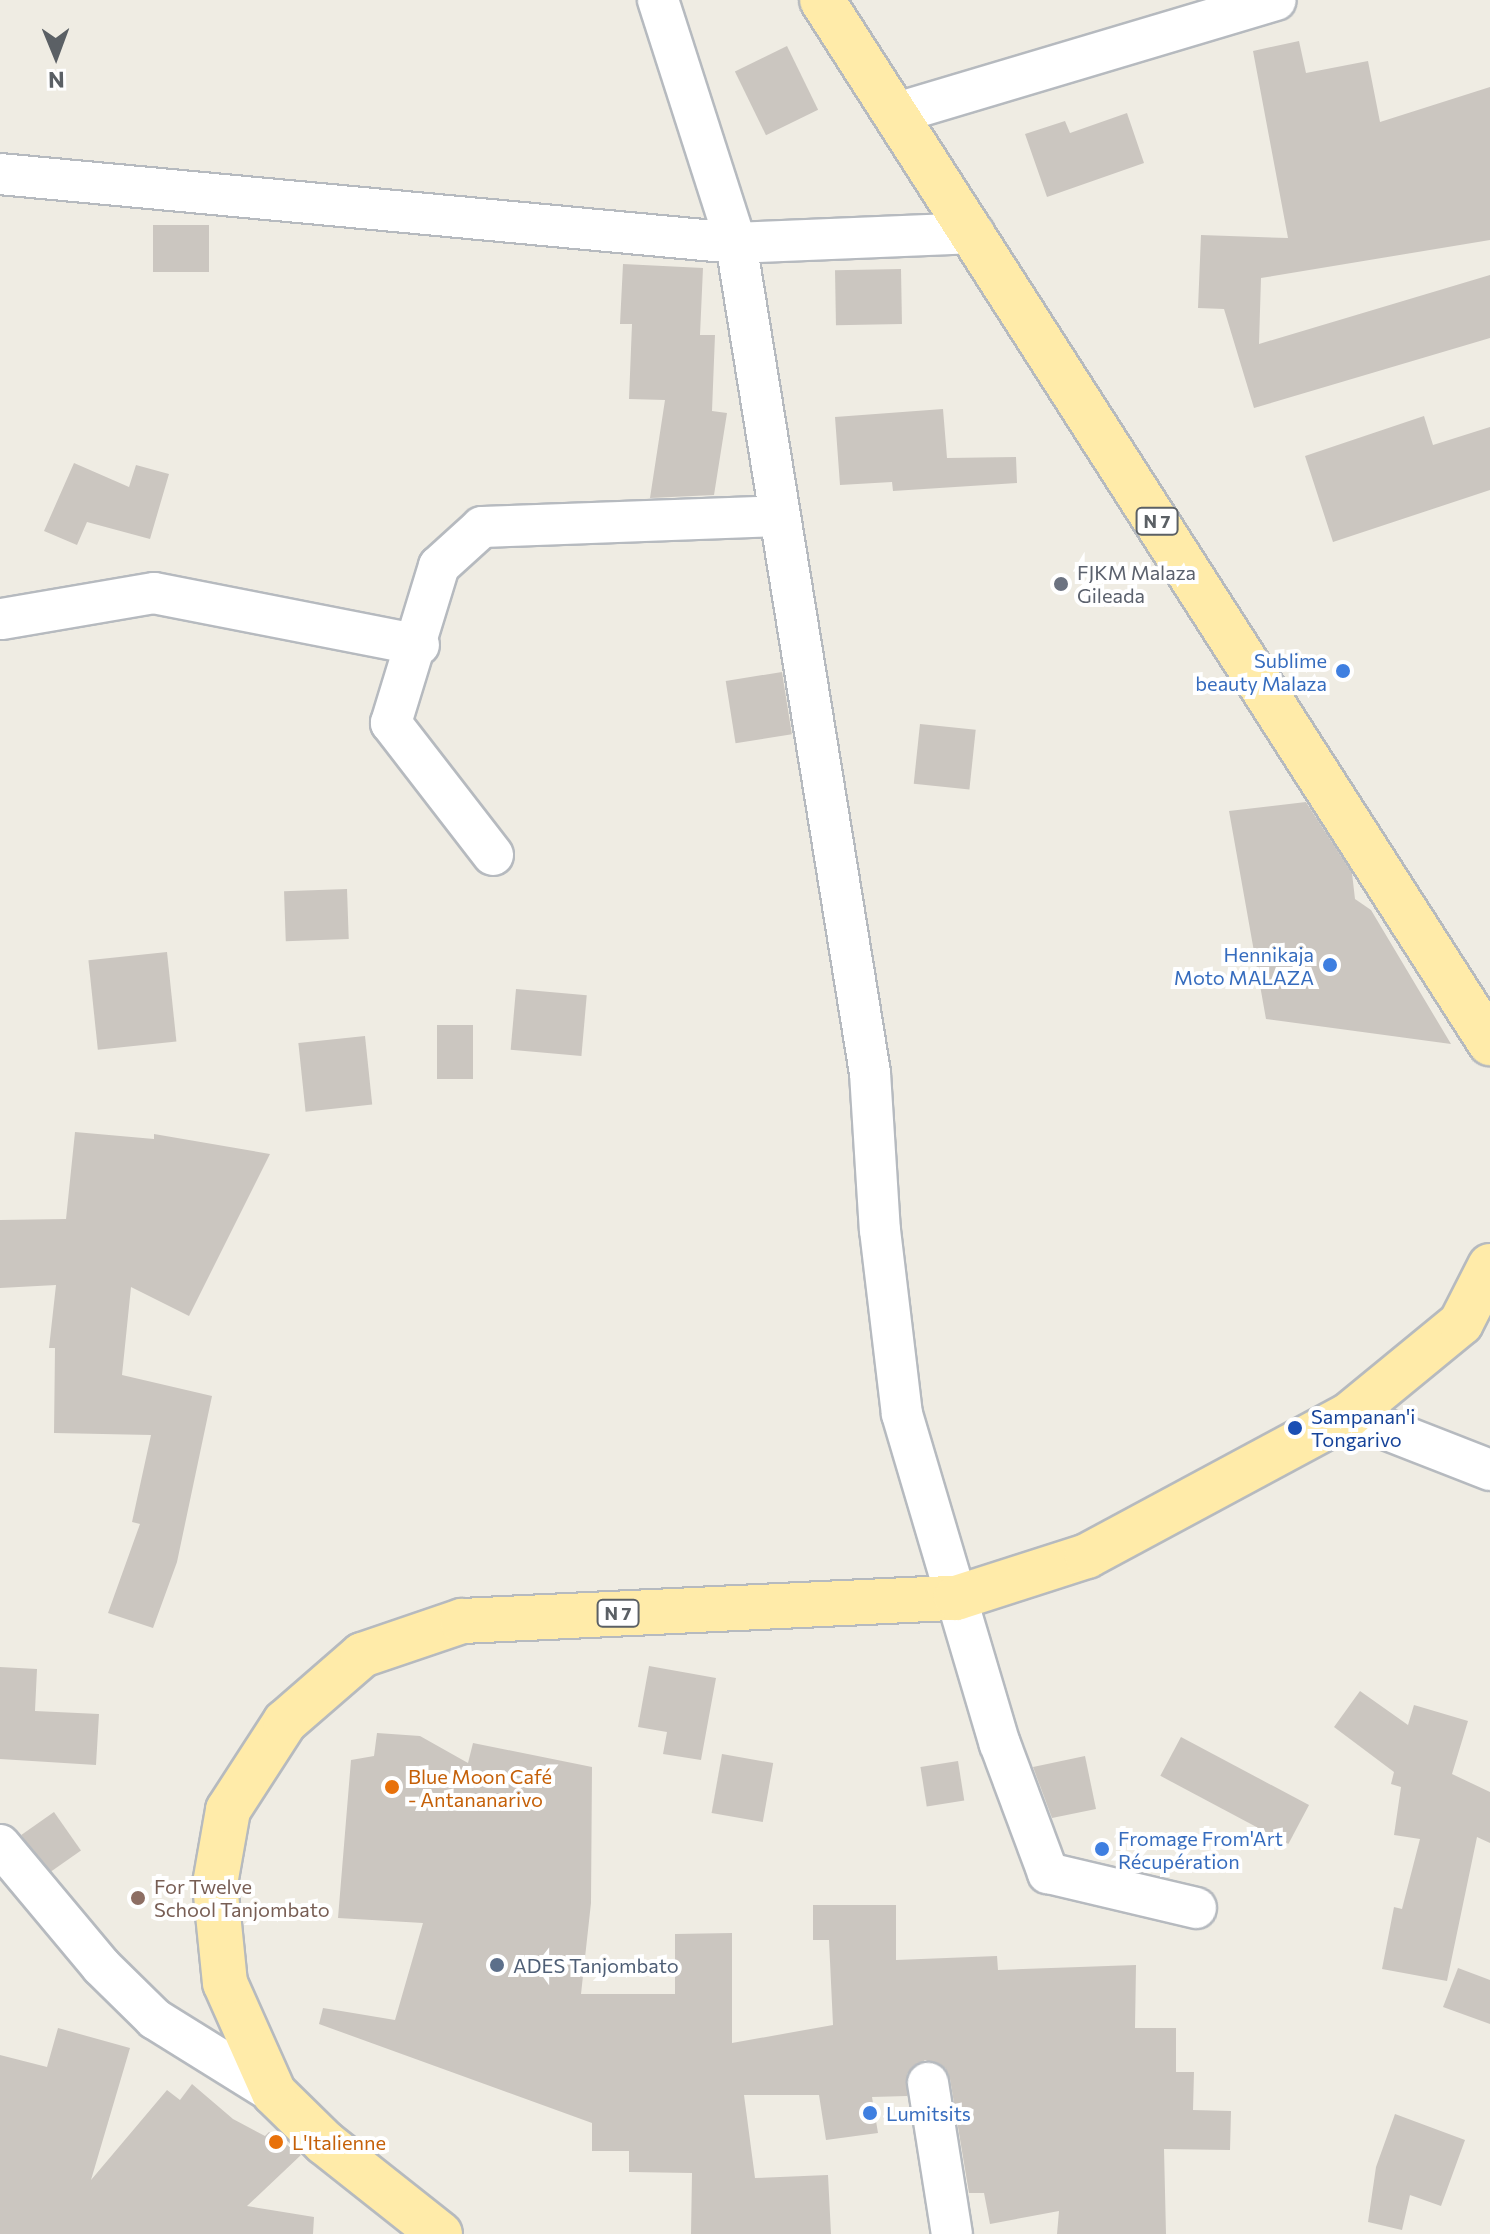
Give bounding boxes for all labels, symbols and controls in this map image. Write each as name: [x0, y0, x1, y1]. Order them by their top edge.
north arrow: [16, 16, 96, 96]
text: N: [48, 67, 65, 94]
road number: N 7: [1135, 507, 1179, 535]
place label: FJKM Malaza Gileada: [1077, 560, 1196, 607]
marker: FJKM Malaza Gileada: [1052, 575, 1070, 593]
place label: Sublime beauty Malaza: [1195, 648, 1327, 695]
marker: Sublime beauty Malaza: [1334, 662, 1352, 680]
place label: Hennikaja Moto MALAZA: [1174, 942, 1314, 989]
marker: Hennikaja Moto MALAZA: [1321, 956, 1339, 974]
place label: Sampanan'i Tongarivo: [1311, 1404, 1415, 1451]
marker: Sampanan'i Tongarivo: [1286, 1419, 1304, 1437]
road number: N 7: [596, 1599, 640, 1627]
place label: Blue Moon Café - Antananarivo: [408, 1764, 552, 1811]
marker: Blue Moon Café - Antananarivo: [383, 1778, 401, 1796]
place label: Fromage From'Art Récupération: [1118, 1826, 1283, 1873]
marker: Fromage From'Art Récupération: [1093, 1840, 1111, 1858]
place label: For Twelve School Tanjombato: [154, 1874, 330, 1921]
marker: For Twelve School Tanjombato: [129, 1889, 147, 1907]
place label: ADES Tanjombato: [513, 1953, 679, 1977]
marker: ADES Tanjombato: [488, 1956, 506, 1974]
place label: Lumitsits: [886, 2101, 971, 2125]
marker: Lumitsits: [861, 2104, 879, 2122]
place label: L'Italienne: [292, 2130, 386, 2154]
marker: L'Italienne: [267, 2133, 285, 2151]

